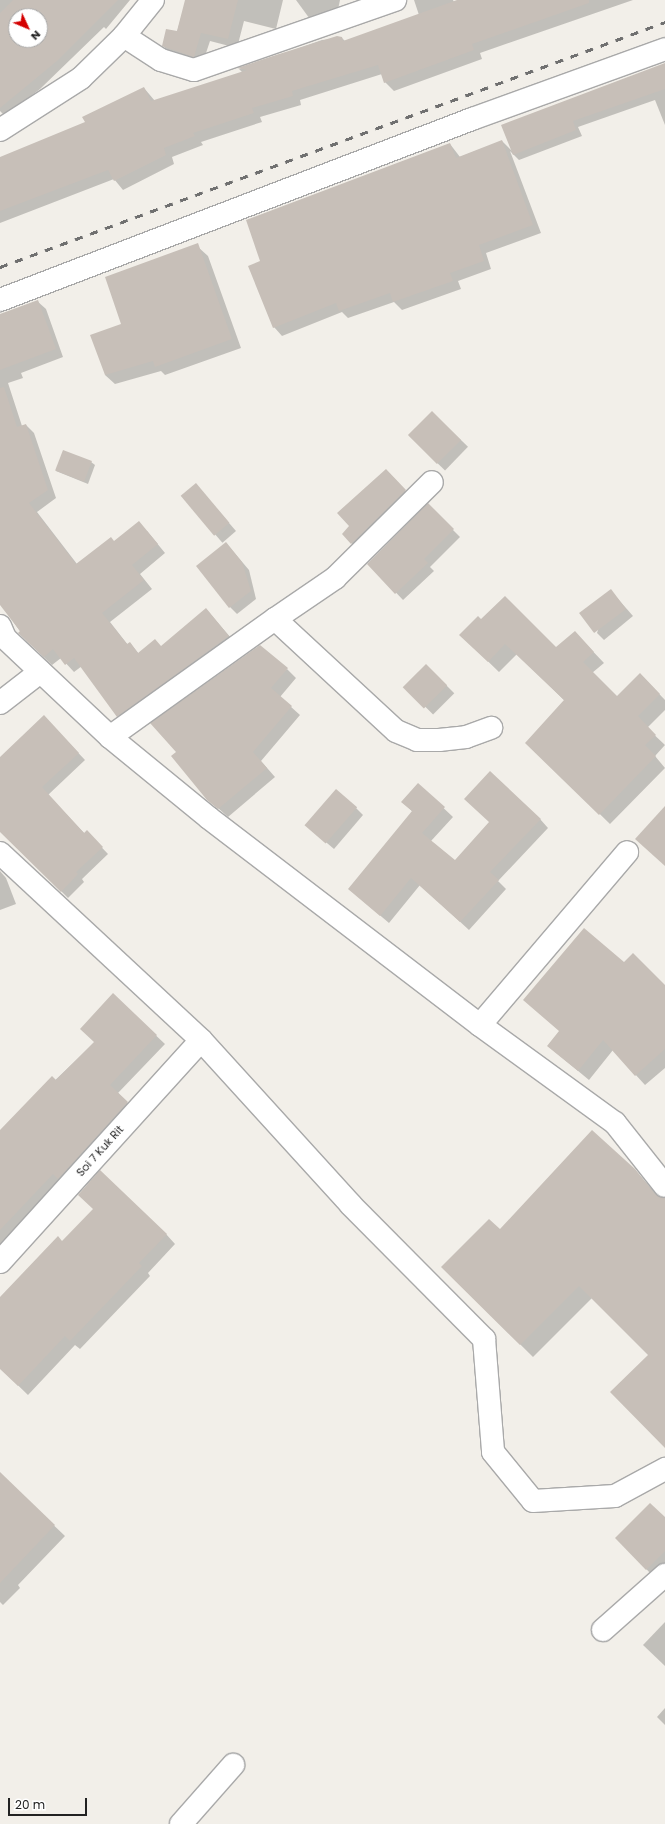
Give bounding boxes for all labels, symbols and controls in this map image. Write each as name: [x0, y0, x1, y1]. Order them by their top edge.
north arrow: [8, 8, 48, 48]
text: N: [27, 27, 45, 44]
street label: Soi 7 Kuk Rit: [74, 1123, 126, 1179]
scale bar: [10, 1790, 89, 1816]
text: 20 m: [15, 1796, 45, 1813]

